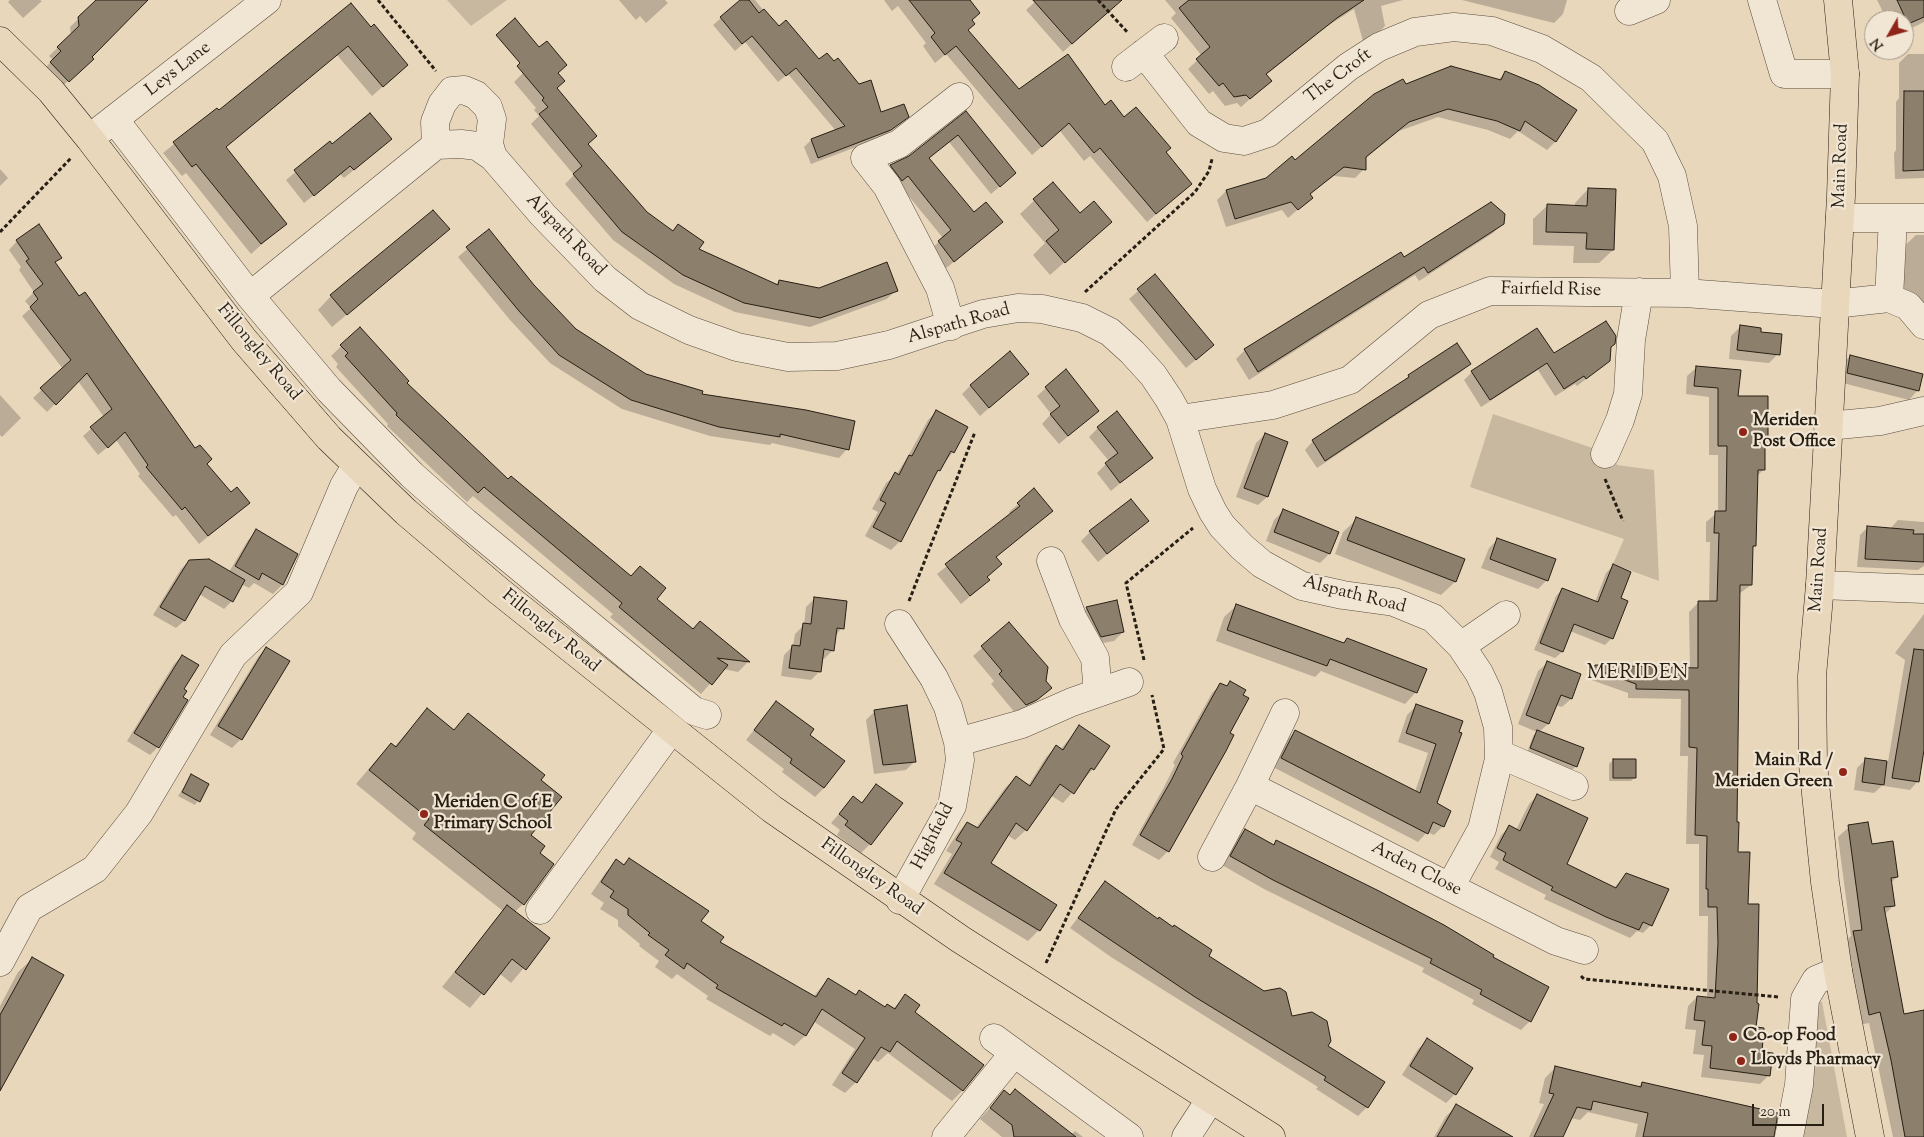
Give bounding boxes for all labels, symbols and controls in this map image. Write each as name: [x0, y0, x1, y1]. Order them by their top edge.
north arrow: [1864, 10, 1914, 60]
text: N: [1867, 33, 1889, 54]
street label: Leys Lane: [142, 38, 216, 102]
street label: The Croft: [1301, 45, 1377, 109]
street label: Main Road: [1830, 123, 1854, 209]
street label: Alspath Road: [520, 190, 610, 282]
street label: Fairfield Rise: [1501, 279, 1601, 303]
street label: Fillongley Road: [211, 300, 305, 406]
street label: Alspath Road: [905, 300, 1013, 350]
place label: Meriden Post Office: [1753, 411, 1836, 454]
marker: Meriden Post Office: [1737, 426, 1749, 438]
street label: Main Road: [1806, 527, 1834, 613]
street label: Alspath Road: [1300, 573, 1408, 619]
street label: Fillongley Road: [497, 586, 603, 678]
district label: MERIDEN: [1586, 663, 1690, 687]
place label: Main Rd / Meriden Green: [1715, 751, 1833, 794]
marker: Main Rd / Meriden Green: [1837, 766, 1849, 778]
place label: Meriden C of E Primary School: [434, 793, 552, 836]
street label: Highfield: [908, 800, 960, 874]
marker: Meriden C of E Primary School: [418, 808, 430, 820]
street label: Fillongley Road: [816, 835, 926, 921]
street label: Arden Close: [1367, 838, 1465, 902]
place label: Co-op Food: [1743, 1026, 1836, 1048]
marker: Co-op Food: [1727, 1031, 1739, 1043]
place label: Lloyds Pharmacy: [1751, 1050, 1881, 1072]
marker: Lloyds Pharmacy: [1735, 1055, 1747, 1067]
scale bar: [1754, 1094, 1826, 1126]
text: 20 m: [1760, 1102, 1791, 1123]

